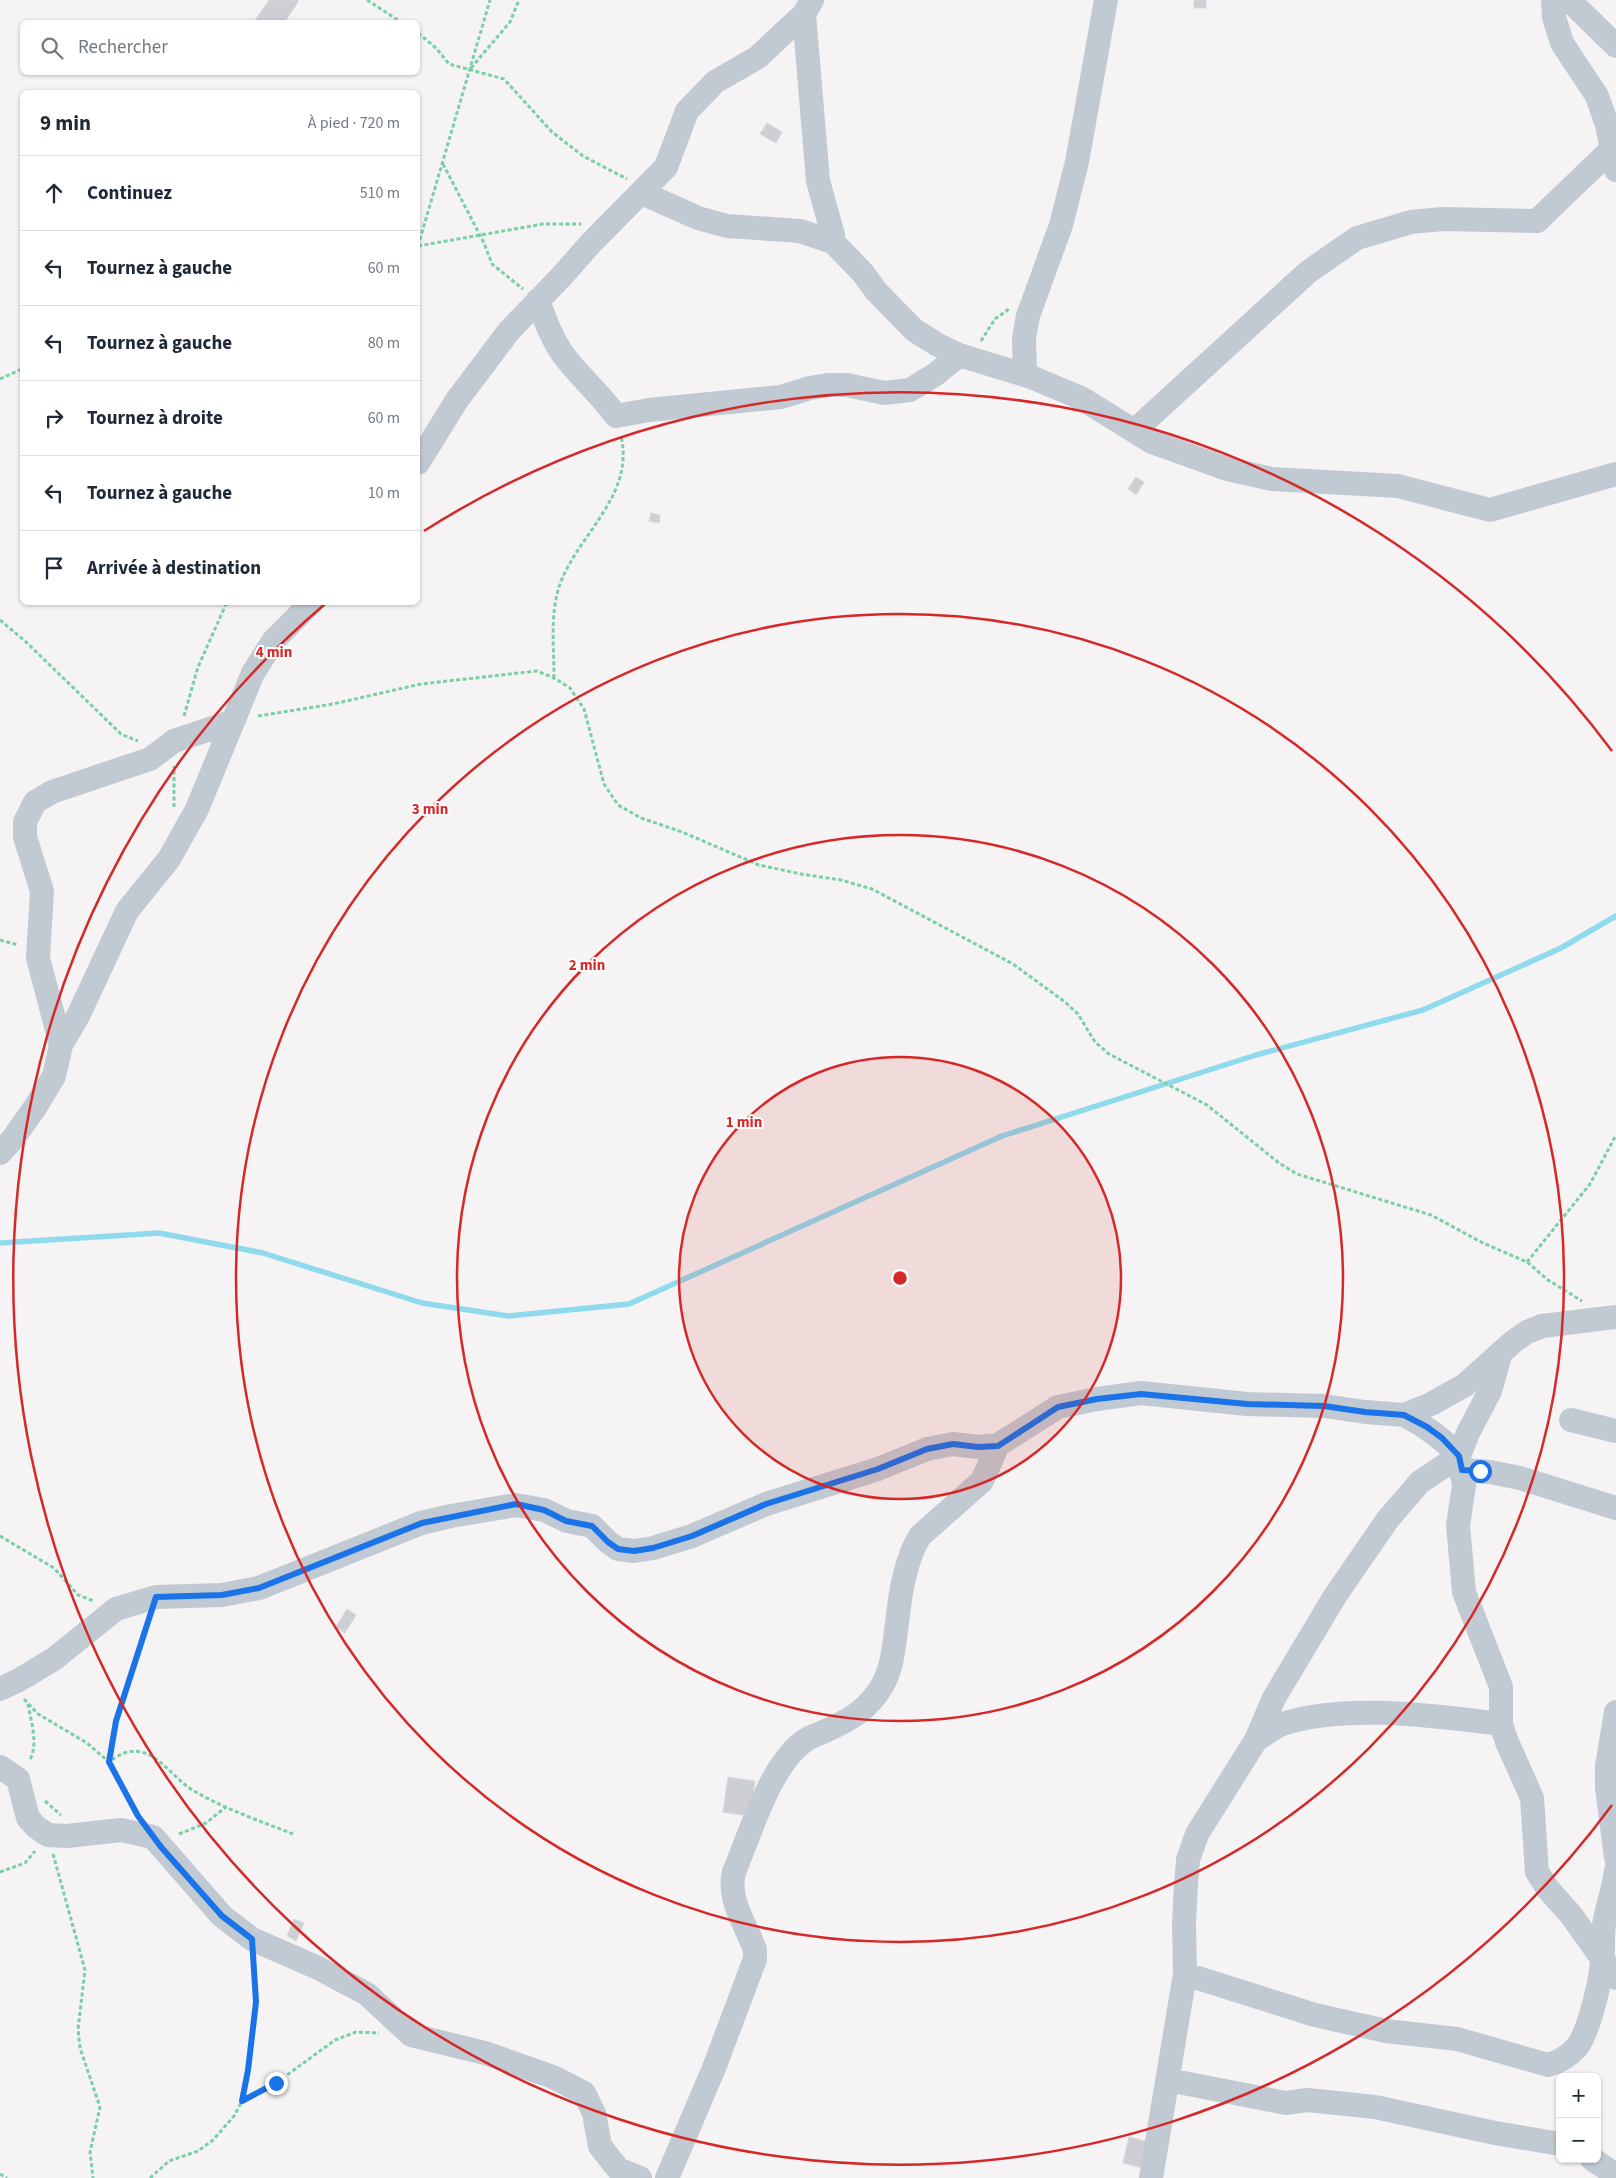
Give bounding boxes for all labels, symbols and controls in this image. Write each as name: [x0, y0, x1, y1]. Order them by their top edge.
search box: [20, 20, 420, 75]
icon: search: [38, 34, 66, 62]
text: Rechercher: [78, 34, 168, 61]
text: 9 min: [40, 108, 91, 138]
text: À pied · 720 m: [308, 112, 400, 134]
icon: ahead: [40, 179, 68, 207]
text: Continuez: [87, 180, 172, 207]
text: 510 m: [360, 182, 400, 204]
icon: left: [40, 254, 68, 282]
text: Tournez à gauche: [87, 255, 232, 282]
text: 60 m: [368, 257, 400, 279]
icon: left: [40, 329, 68, 357]
text: Tournez à gauche: [87, 330, 232, 357]
text: 80 m: [368, 332, 400, 354]
icon: right: [40, 404, 68, 432]
text: Tournez à droite: [87, 405, 223, 432]
text: 60 m: [368, 407, 400, 429]
icon: left: [40, 479, 68, 507]
text: Tournez à gauche: [87, 480, 232, 507]
text: 10 m: [368, 482, 400, 504]
icon: arrive: [40, 554, 68, 582]
text: Arrivée à destination: [87, 555, 261, 582]
text: 4 min: [256, 642, 292, 663]
text: 3 min: [412, 799, 448, 820]
text: 2 min: [569, 955, 605, 976]
text: 1 min: [726, 1112, 762, 1133]
centre of rings: [891, 1269, 909, 1287]
route start: [1469, 1460, 1492, 1483]
route end: [265, 2072, 288, 2095]
map controls: [1556, 2073, 1601, 2163]
button: +: [1556, 2073, 1601, 2118]
button: −: [1556, 2118, 1601, 2163]

